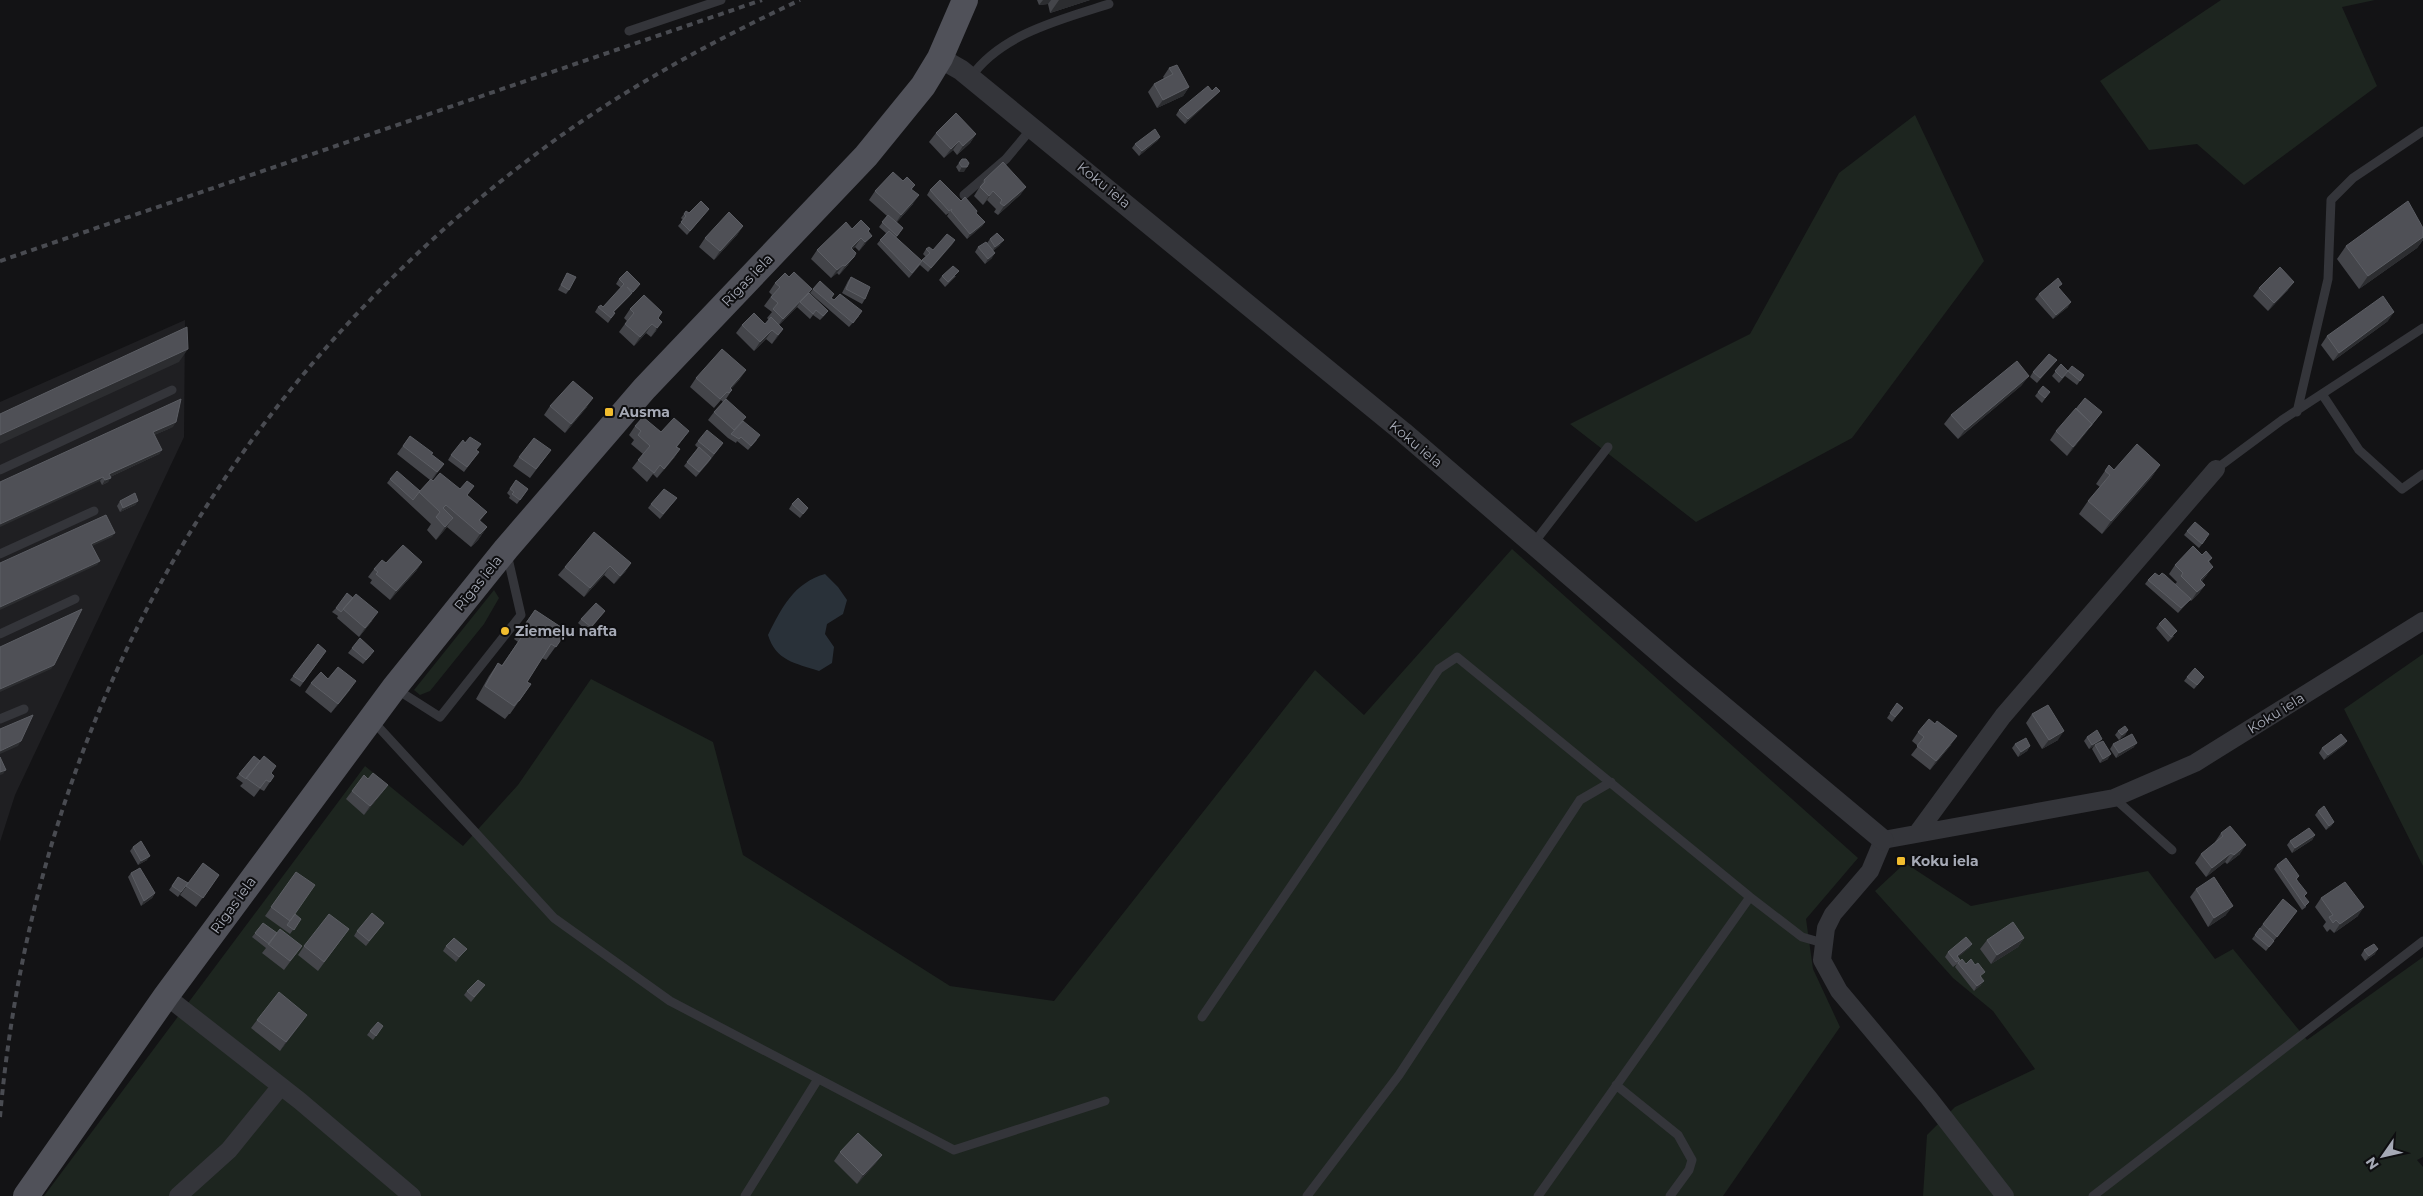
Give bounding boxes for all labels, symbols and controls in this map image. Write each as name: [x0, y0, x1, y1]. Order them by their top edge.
street label: Koku iela: [1073, 158, 1135, 212]
street label: Rīgas iela: [717, 250, 777, 310]
place label: Ausma: [618, 403, 670, 421]
marker: Ausma: [603, 406, 615, 418]
street label: Koku iela: [1386, 417, 1446, 471]
street label: Rīgas iela: [450, 551, 506, 615]
place label: Ziemeļu nafta: [515, 622, 617, 641]
marker: Ziemeļu nafta: [499, 625, 511, 637]
street label: Koku iela: [2244, 688, 2308, 738]
place label: Koku iela: [1911, 852, 1979, 870]
marker: Koku iela: [1895, 855, 1907, 867]
street label: Rīgas iela: [206, 873, 260, 937]
north arrow: [2358, 1131, 2408, 1181]
text: N: [2362, 1154, 2383, 1173]

